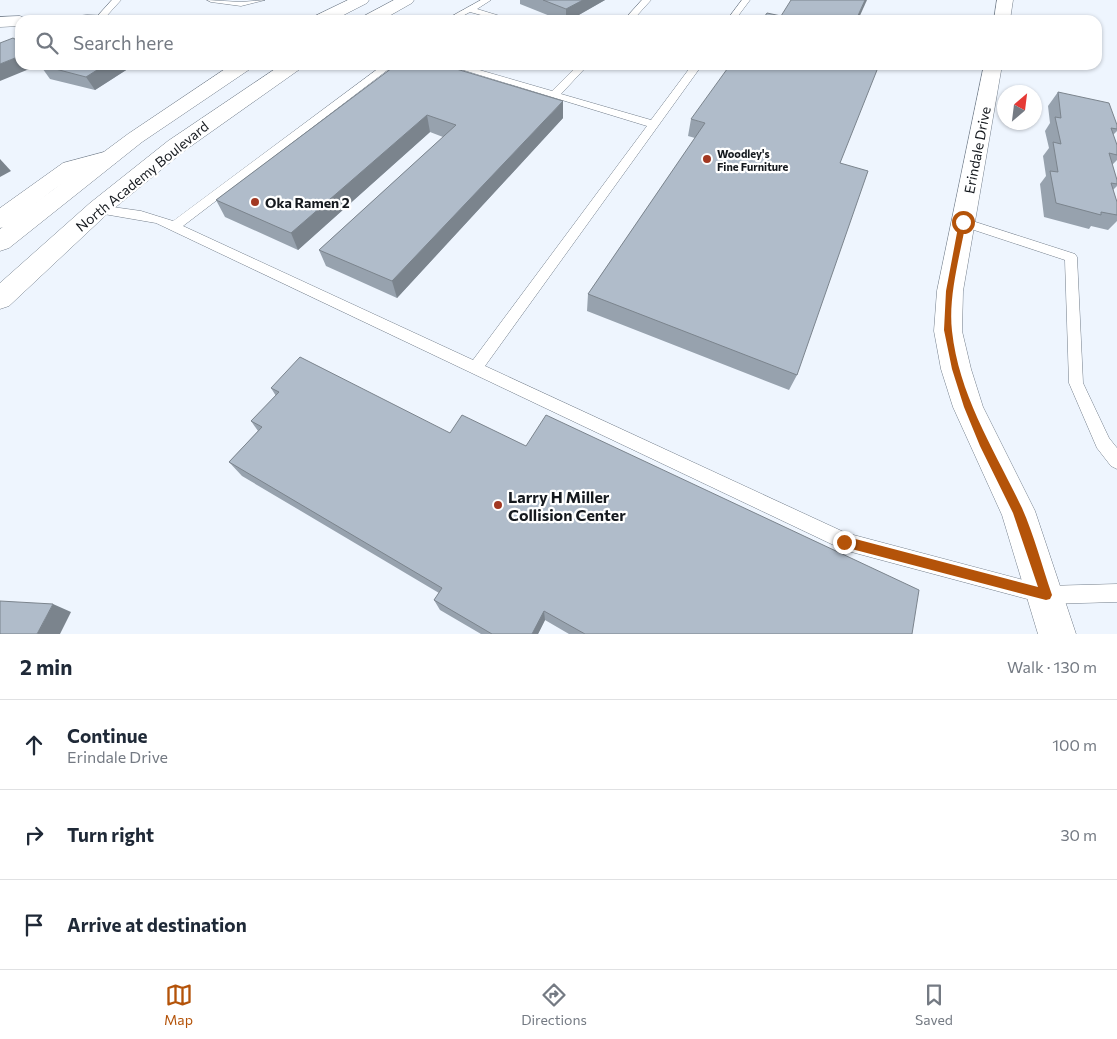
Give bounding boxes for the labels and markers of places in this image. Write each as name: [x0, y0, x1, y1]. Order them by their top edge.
place label: Woodley's Fine Furniture: [717, 147, 788, 173]
marker: Woodley's Fine Furniture: [701, 153, 713, 165]
place label: Oka Ramen 2: [265, 194, 350, 211]
marker: Oka Ramen 2: [249, 196, 261, 208]
place label: Larry H Miller Collision Center: [508, 487, 626, 524]
marker: Larry H Miller Collision Center: [492, 499, 504, 511]

